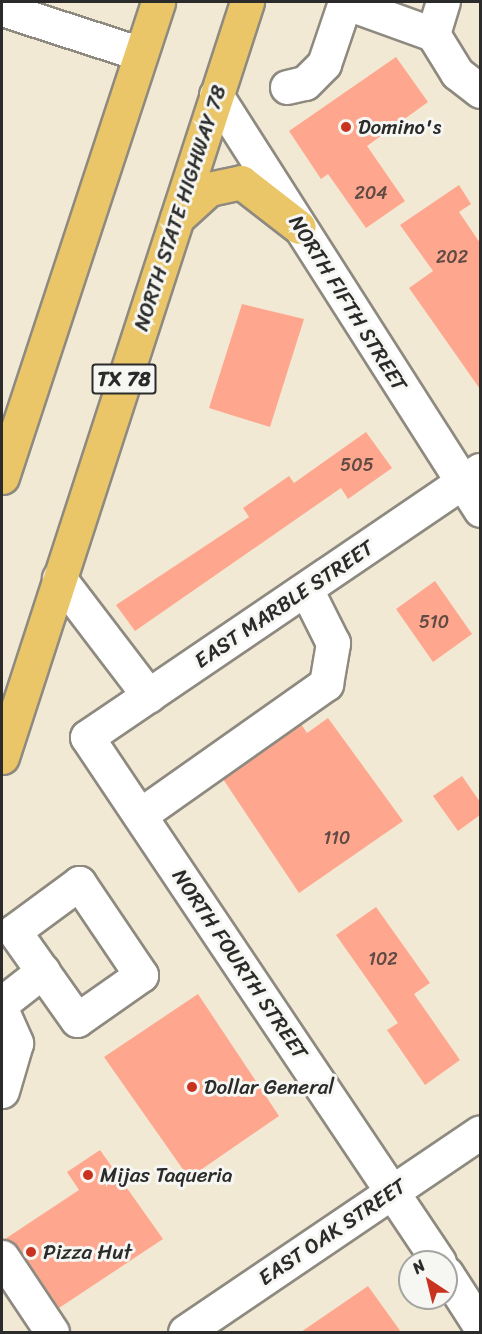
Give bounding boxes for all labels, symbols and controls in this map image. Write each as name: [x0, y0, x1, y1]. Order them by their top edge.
street label: NORTH STATE HIGHWAY 78: [128, 82, 232, 334]
place label: Domino's: [358, 114, 441, 140]
marker: Domino's: [339, 120, 353, 134]
house number: 204: [354, 182, 388, 204]
street label: NORTH FIFTH STREET: [283, 209, 413, 397]
house number: 202: [436, 246, 468, 268]
road number: TX 78: [91, 362, 157, 396]
house number: 505: [340, 454, 374, 476]
street label: EAST MARBLE STREET: [190, 535, 378, 673]
house number: 510: [419, 611, 449, 633]
house number: 110: [324, 827, 350, 849]
street label: NORTH FOURTH STREET: [166, 863, 314, 1065]
house number: 102: [368, 948, 398, 970]
place label: Dollar General: [204, 1074, 335, 1100]
marker: Dollar General: [185, 1080, 199, 1094]
place label: Mijas Taqueria: [100, 1162, 232, 1188]
marker: Mijas Taqueria: [81, 1168, 95, 1182]
street label: EAST OAK STREET: [253, 1173, 411, 1291]
place label: Pizza Hut: [43, 1239, 133, 1265]
marker: Pizza Hut: [24, 1245, 38, 1259]
north arrow: [398, 1250, 458, 1310]
text: N: [406, 1251, 431, 1282]

